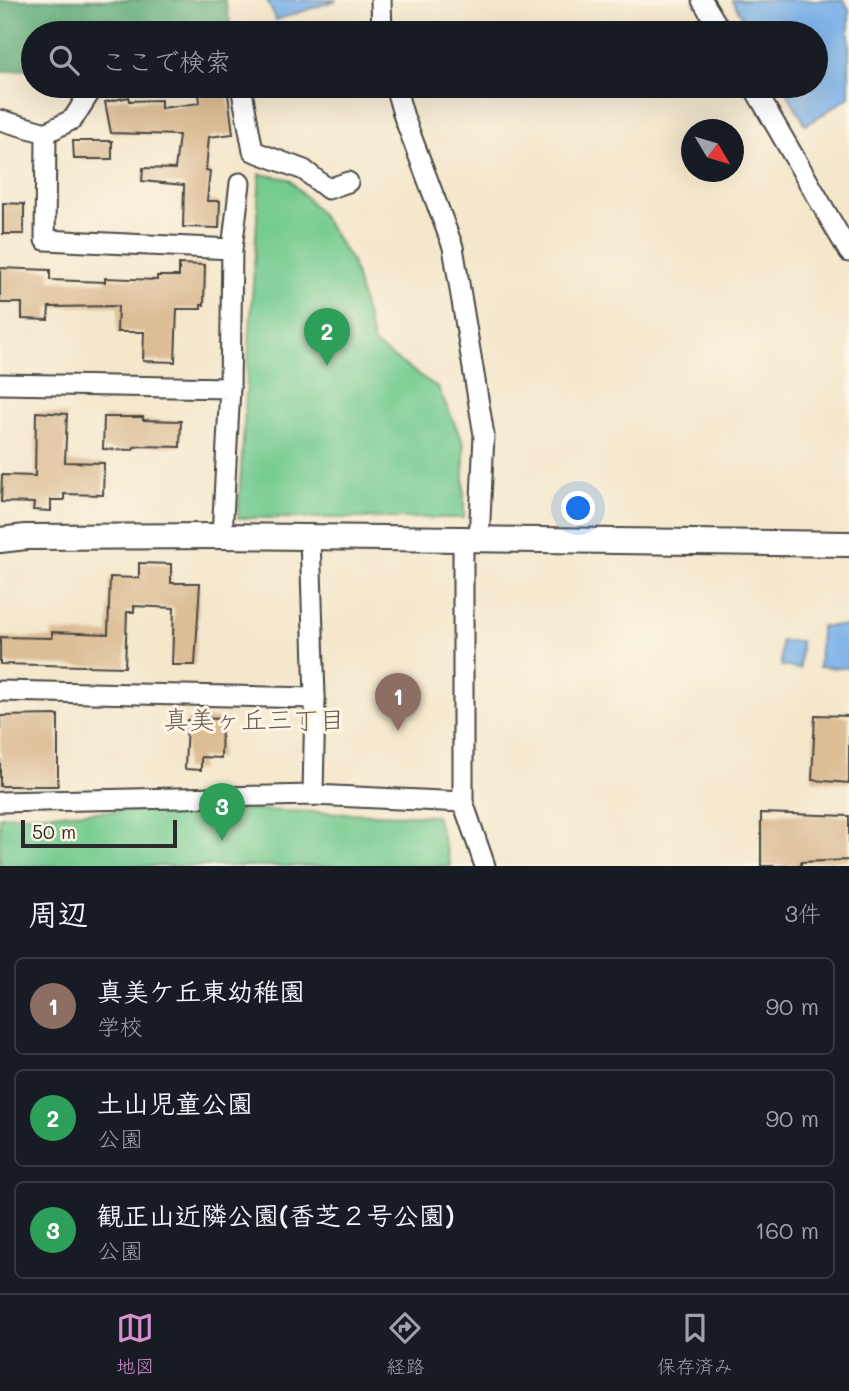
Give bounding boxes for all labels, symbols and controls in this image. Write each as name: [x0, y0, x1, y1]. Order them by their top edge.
search box: [21, 21, 828, 98]
icon: search: [45, 41, 83, 79]
text: ここで検索: [101, 44, 231, 78]
north arrow: [681, 119, 744, 182]
pin: 2: [304, 308, 350, 366]
your location: [561, 491, 595, 525]
pin: 1: [375, 673, 421, 731]
district label: 真美ヶ丘三丁目: [163, 702, 345, 736]
pin: 3: [199, 783, 245, 841]
scale bar: [21, 817, 177, 849]
text: 50 m: [32, 819, 76, 844]
text: 周辺: [28, 893, 88, 933]
text: 3件: [785, 898, 821, 928]
text: 真美ケ丘東幼稚園: [97, 974, 305, 1008]
text: 1: [48, 991, 58, 1021]
text: 90 m: [766, 991, 819, 1021]
text: 学校: [97, 1011, 143, 1041]
text: 土山児童公園: [97, 1086, 253, 1120]
text: 2: [47, 1103, 59, 1133]
text: 90 m: [766, 1103, 819, 1133]
text: 公園: [97, 1123, 143, 1153]
text: 観正山近隣公園(香芝２号公園): [97, 1198, 455, 1232]
text: 3: [46, 1215, 60, 1245]
text: 160 m: [755, 1215, 819, 1245]
text: 公園: [97, 1235, 143, 1265]
tab: 地図: [116, 1309, 154, 1378]
tab: 経路: [386, 1309, 425, 1378]
tab: 保存済み: [657, 1309, 733, 1378]

